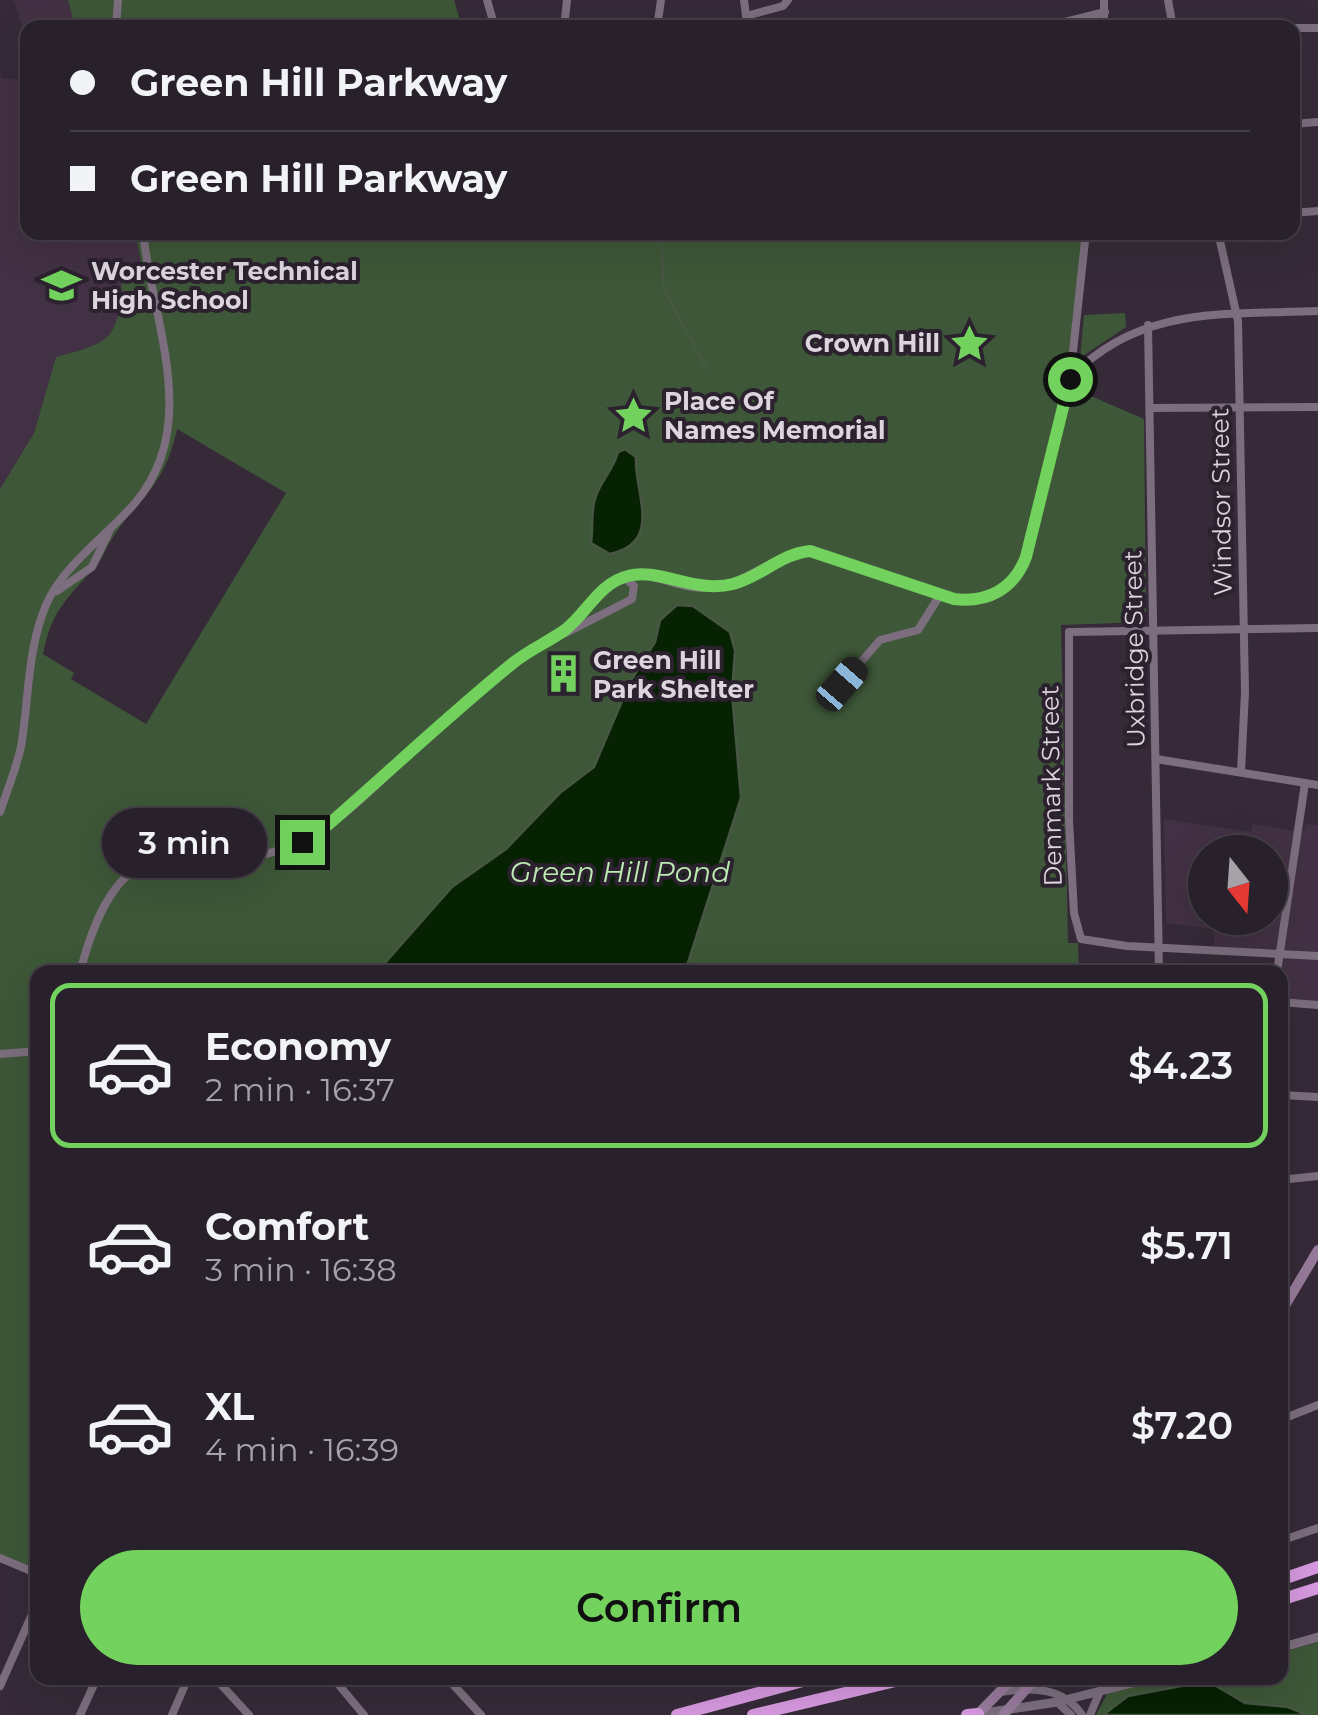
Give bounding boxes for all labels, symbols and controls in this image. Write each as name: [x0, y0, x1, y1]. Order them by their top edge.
text: Green Hill Parkway: [130, 59, 507, 106]
text: Green Hill Parkway: [130, 155, 507, 202]
place label: Worcester Technical High School: [91, 256, 358, 315]
school or university icon: Worcester Technical High School: [40, 264, 82, 306]
place icon: Crown Hill: [949, 322, 991, 364]
place label: Crown Hill: [805, 328, 940, 358]
route start: [1048, 357, 1093, 402]
place label: Place Of Names Memorial: [664, 386, 886, 445]
place icon: Place Of Names Memorial: [613, 394, 655, 436]
street label: Windsor Street: [1204, 408, 1238, 596]
street label: Uxbridge Street: [1117, 550, 1151, 748]
place label: Green Hill Park Shelter: [593, 645, 754, 704]
car: [811, 652, 873, 716]
building icon: Green Hill Park Shelter: [542, 653, 584, 695]
street label: Denmark Street: [1034, 685, 1068, 887]
callout: 3 min: [102, 807, 267, 877]
route end: [280, 820, 325, 865]
text: 3 min: [138, 823, 231, 862]
north arrow: [1188, 835, 1288, 935]
map controls: [1188, 835, 1288, 935]
water label: Green Hill Pond: [510, 855, 730, 889]
icon: car: [85, 1021, 175, 1111]
text: Economy: [205, 1023, 391, 1070]
text: $4.23: [1128, 1042, 1233, 1089]
text: 2 min · 16:37: [205, 1070, 395, 1109]
icon: car: [85, 1201, 175, 1291]
text: Comfort: [205, 1203, 369, 1250]
text: $5.71: [1140, 1222, 1233, 1269]
text: 3 min · 16:38: [205, 1250, 397, 1289]
icon: car: [85, 1381, 175, 1471]
text: XL: [205, 1383, 254, 1430]
text: $7.20: [1131, 1402, 1233, 1449]
text: 4 min · 16:39: [205, 1430, 399, 1469]
button: Confirm: [80, 1550, 1238, 1665]

